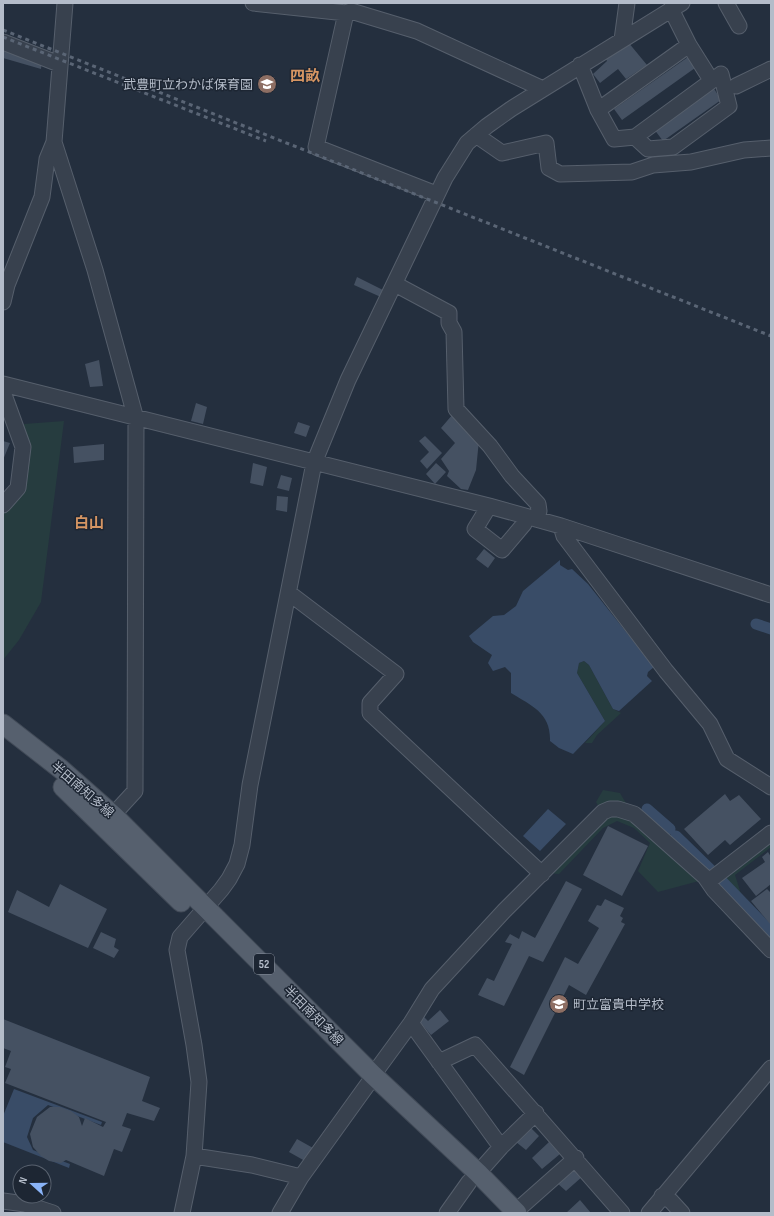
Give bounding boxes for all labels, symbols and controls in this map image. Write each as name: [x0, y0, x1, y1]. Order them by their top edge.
district label: 四畝: [290, 67, 320, 86]
school or university icon: 武豊町立わかば保育園: [256, 73, 278, 95]
place label: 武豊町立わかば保育園: [123, 77, 253, 93]
district label: 白山: [74, 514, 104, 533]
street label: 半田南知多線: [48, 758, 117, 821]
road number: 52: [254, 954, 274, 974]
street label: 半田南知多線: [280, 982, 347, 1049]
school or university icon: 町立富貴中学校: [548, 993, 570, 1015]
place label: 町立富貴中学校: [573, 997, 664, 1013]
north arrow: [12, 1164, 52, 1204]
text: N: [16, 1175, 30, 1186]

